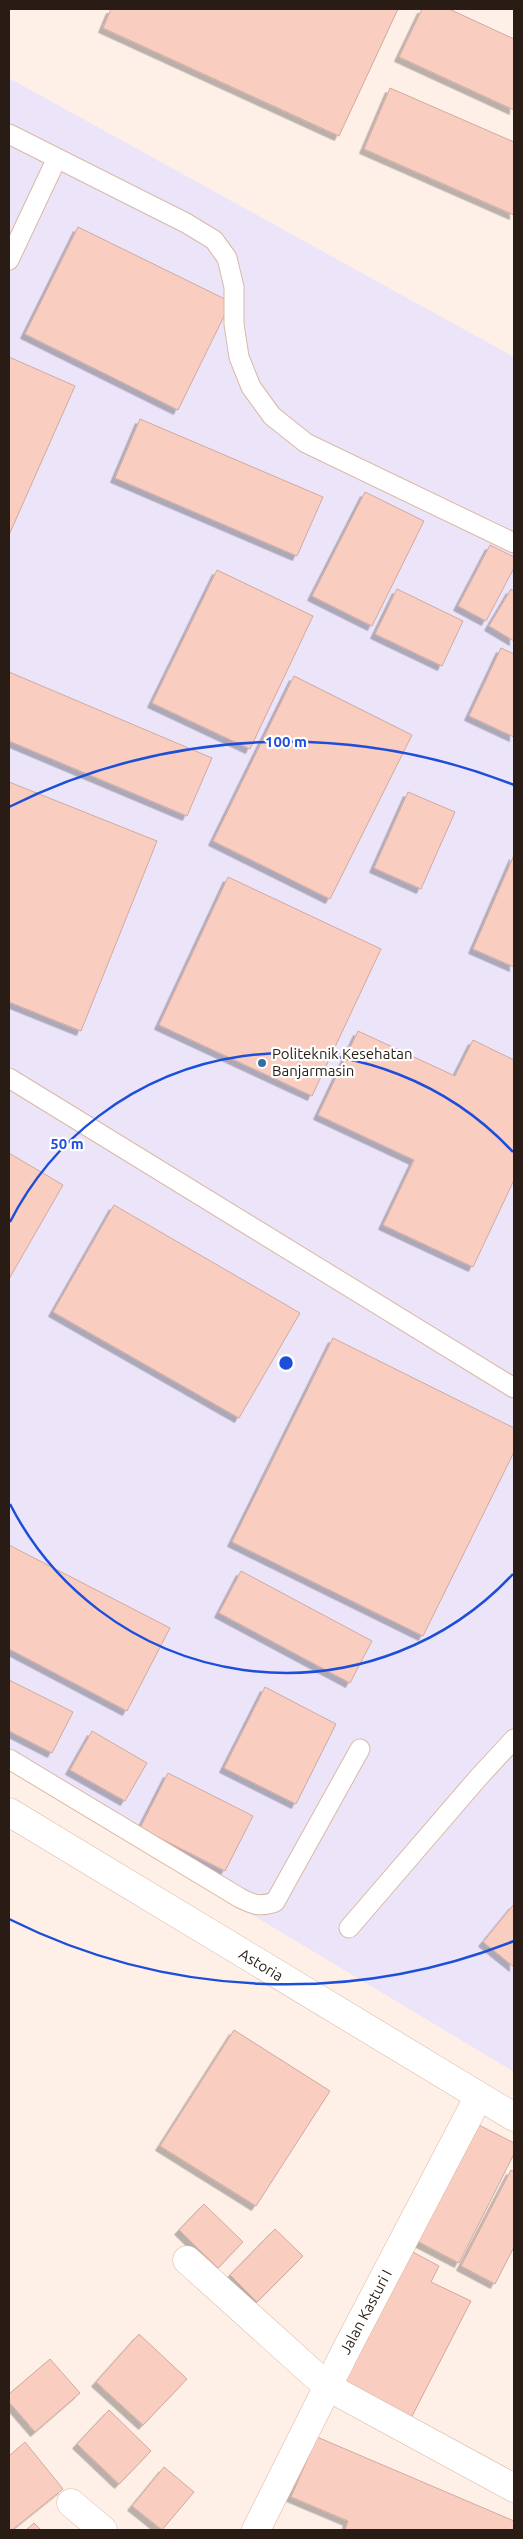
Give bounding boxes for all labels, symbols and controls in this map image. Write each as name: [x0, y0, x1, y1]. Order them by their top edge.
text: 100 m: [265, 733, 307, 750]
place label: Politeknik Kesehatan Banjarmasin: [272, 1045, 413, 1079]
marker: Politeknik Kesehatan Banjarmasin: [256, 1057, 268, 1069]
text: 50 m: [50, 1135, 84, 1152]
centre of rings: [277, 1354, 295, 1372]
street label: Astoria: [236, 1945, 286, 1984]
street label: Jalan Kasturi I: [336, 2267, 395, 2357]

